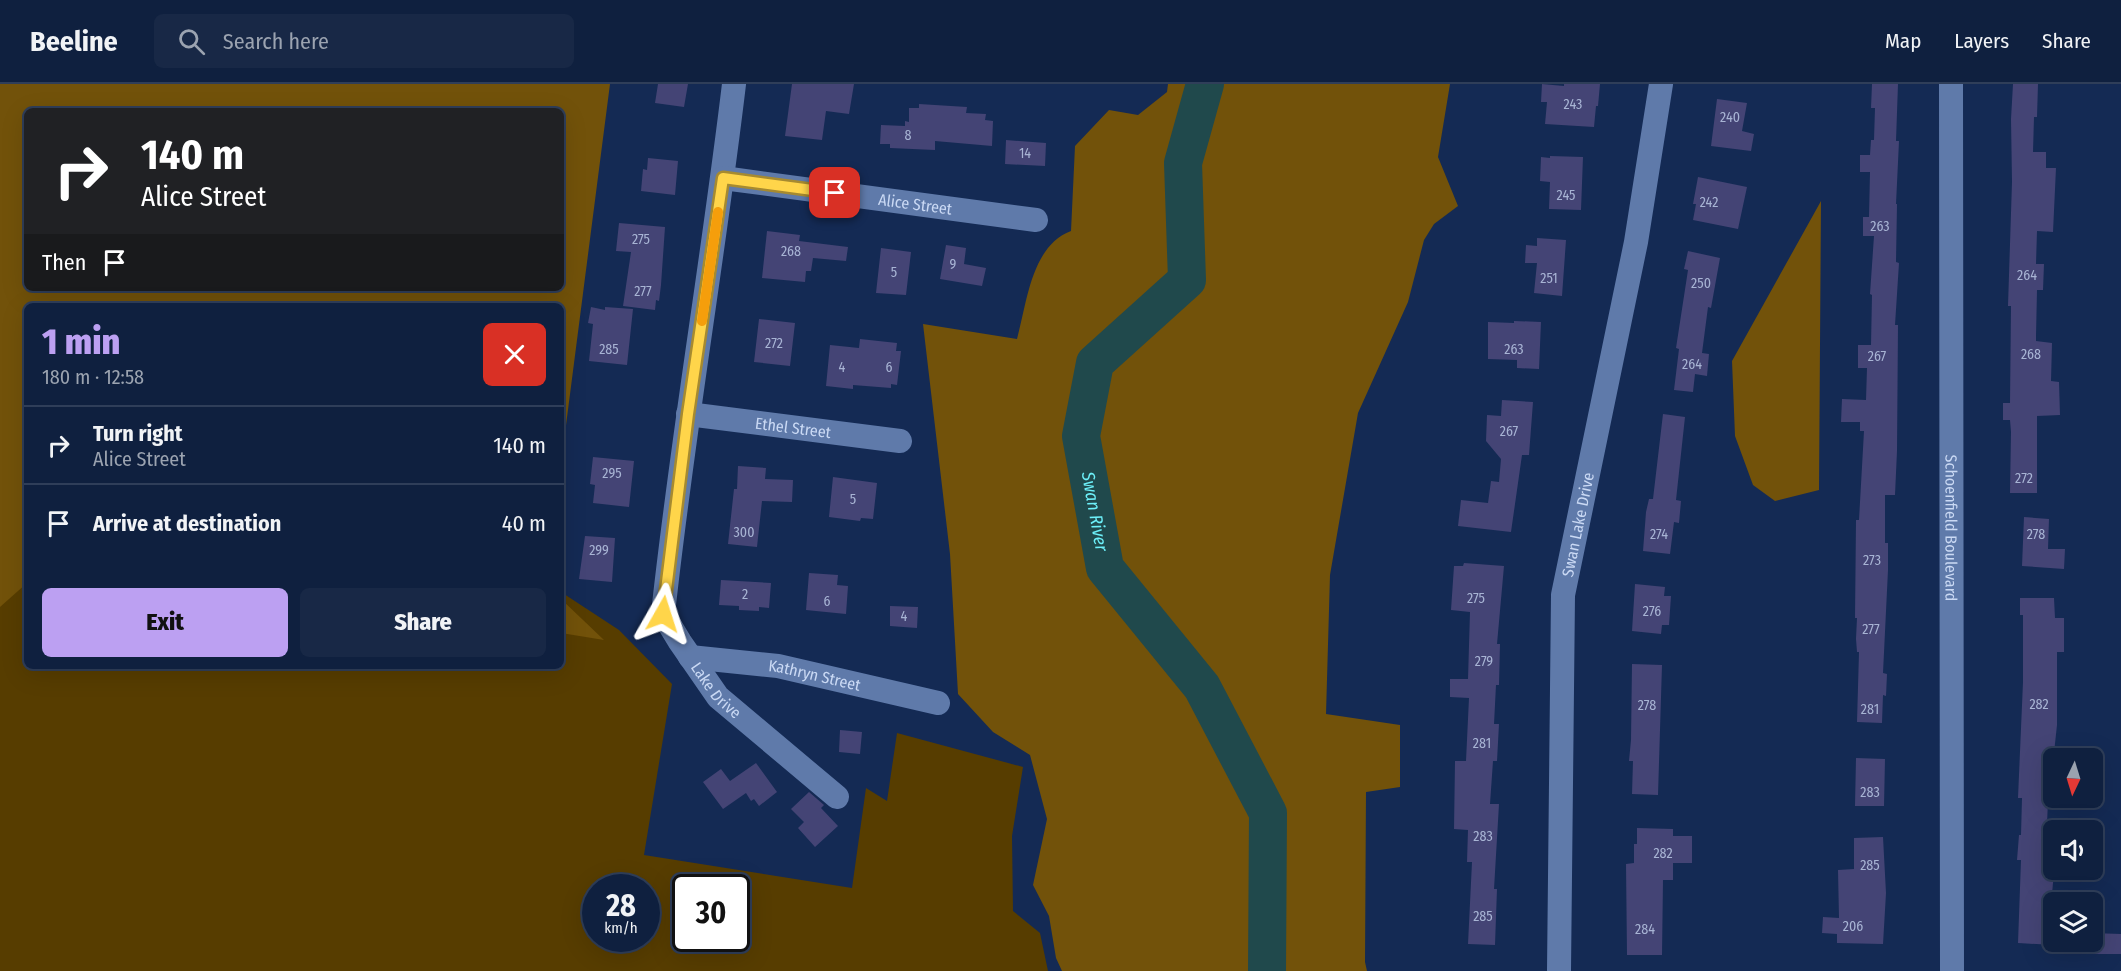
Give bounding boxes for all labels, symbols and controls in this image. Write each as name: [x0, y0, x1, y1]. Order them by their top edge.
search box: [154, 14, 574, 68]
text: Beeline: [30, 25, 118, 58]
icon: search: [175, 25, 208, 58]
text: Search here: [223, 28, 329, 55]
text: Map: [1885, 28, 1921, 54]
text: Layers: [1954, 28, 2009, 54]
text: Share: [2042, 28, 2091, 54]
house number: 243: [1564, 96, 1582, 113]
house number: 240: [1720, 109, 1740, 126]
house number: 8: [905, 127, 912, 144]
text: 140 m: [141, 130, 244, 180]
icon: right: [42, 132, 120, 210]
house number: 14: [1019, 145, 1031, 162]
pin: [809, 167, 860, 218]
icon: arrive: [818, 176, 851, 209]
text: Alice Street: [141, 181, 266, 213]
house number: 245: [1557, 187, 1575, 204]
street label: Alice Street: [877, 189, 954, 218]
house number: 242: [1700, 194, 1718, 211]
house number: 263: [1870, 218, 1890, 235]
house number: 275: [632, 231, 650, 248]
house number: 268: [781, 243, 801, 260]
icon: arrive: [98, 246, 131, 279]
text: Then: [42, 249, 86, 276]
house number: 9: [950, 256, 957, 273]
house number: 5: [891, 264, 897, 281]
house number: 264: [2017, 267, 2037, 284]
house number: 251: [1540, 270, 1558, 287]
house number: 250: [1691, 275, 1711, 292]
house number: 277: [634, 283, 652, 300]
text: 1 min: [42, 320, 120, 364]
button: close: [483, 323, 546, 386]
house number: 272: [765, 335, 783, 352]
house number: 285: [599, 341, 619, 358]
house number: 263: [1504, 341, 1524, 358]
house number: 268: [2021, 346, 2041, 363]
house number: 267: [1868, 348, 1887, 365]
house number: 264: [1682, 356, 1702, 373]
house number: 4: [839, 359, 846, 376]
house number: 6: [886, 359, 893, 376]
text: 180 m · 12:58: [42, 365, 144, 389]
street label: Ethel Street: [754, 413, 833, 442]
text: Turn right: [93, 420, 182, 447]
house number: 267: [1500, 423, 1519, 440]
icon: right: [42, 429, 75, 462]
text: 140 m: [493, 432, 546, 459]
text: Alice Street: [93, 447, 186, 471]
street label: Schoenfield Boulevard: [1942, 455, 1961, 601]
house number: 295: [602, 465, 622, 482]
water label: Swan River: [1077, 469, 1113, 554]
house number: 272: [2015, 470, 2033, 487]
street label: Swan Lake Drive: [1558, 471, 1598, 578]
house number: 5: [850, 491, 856, 508]
icon: arrive: [42, 507, 75, 540]
text: Arrive at destination: [93, 510, 281, 537]
text: 40 m: [502, 510, 546, 537]
house number: 300: [734, 524, 754, 541]
house number: 274: [1650, 526, 1668, 543]
house number: 278: [2027, 526, 2045, 543]
house number: 299: [589, 542, 609, 559]
house number: 273: [1863, 552, 1881, 569]
position arrow: [631, 582, 695, 646]
house number: 2: [742, 586, 748, 603]
button: Exit: [42, 588, 288, 657]
button: Share: [300, 588, 546, 657]
house number: 275: [1467, 590, 1485, 607]
house number: 6: [824, 593, 831, 610]
house number: 276: [1643, 603, 1661, 620]
house number: 4: [901, 608, 908, 625]
house number: 277: [1862, 621, 1880, 638]
house number: 279: [1475, 653, 1493, 670]
street label: Kathryn Street: [768, 656, 863, 694]
street label: Lake Drive: [687, 659, 745, 722]
house number: 282: [2029, 696, 2049, 713]
house number: 278: [1638, 697, 1656, 714]
house number: 281: [1861, 701, 1879, 718]
house number: 281: [1473, 735, 1491, 752]
north arrow: [2043, 748, 2103, 808]
map controls: [2043, 748, 2103, 952]
house number: 283: [1860, 784, 1880, 801]
button: sound: [2043, 820, 2103, 880]
house number: 283: [1473, 828, 1493, 845]
house number: 282: [1653, 845, 1673, 862]
house number: 285: [1860, 857, 1880, 874]
speed limit sign: 30: [672, 874, 750, 952]
text: 28: [606, 888, 636, 924]
button: layers: [2043, 892, 2103, 952]
house number: 285: [1473, 908, 1493, 925]
house number: 206: [1843, 918, 1863, 935]
text: km/h: [604, 919, 638, 937]
house number: 284: [1635, 921, 1655, 938]

